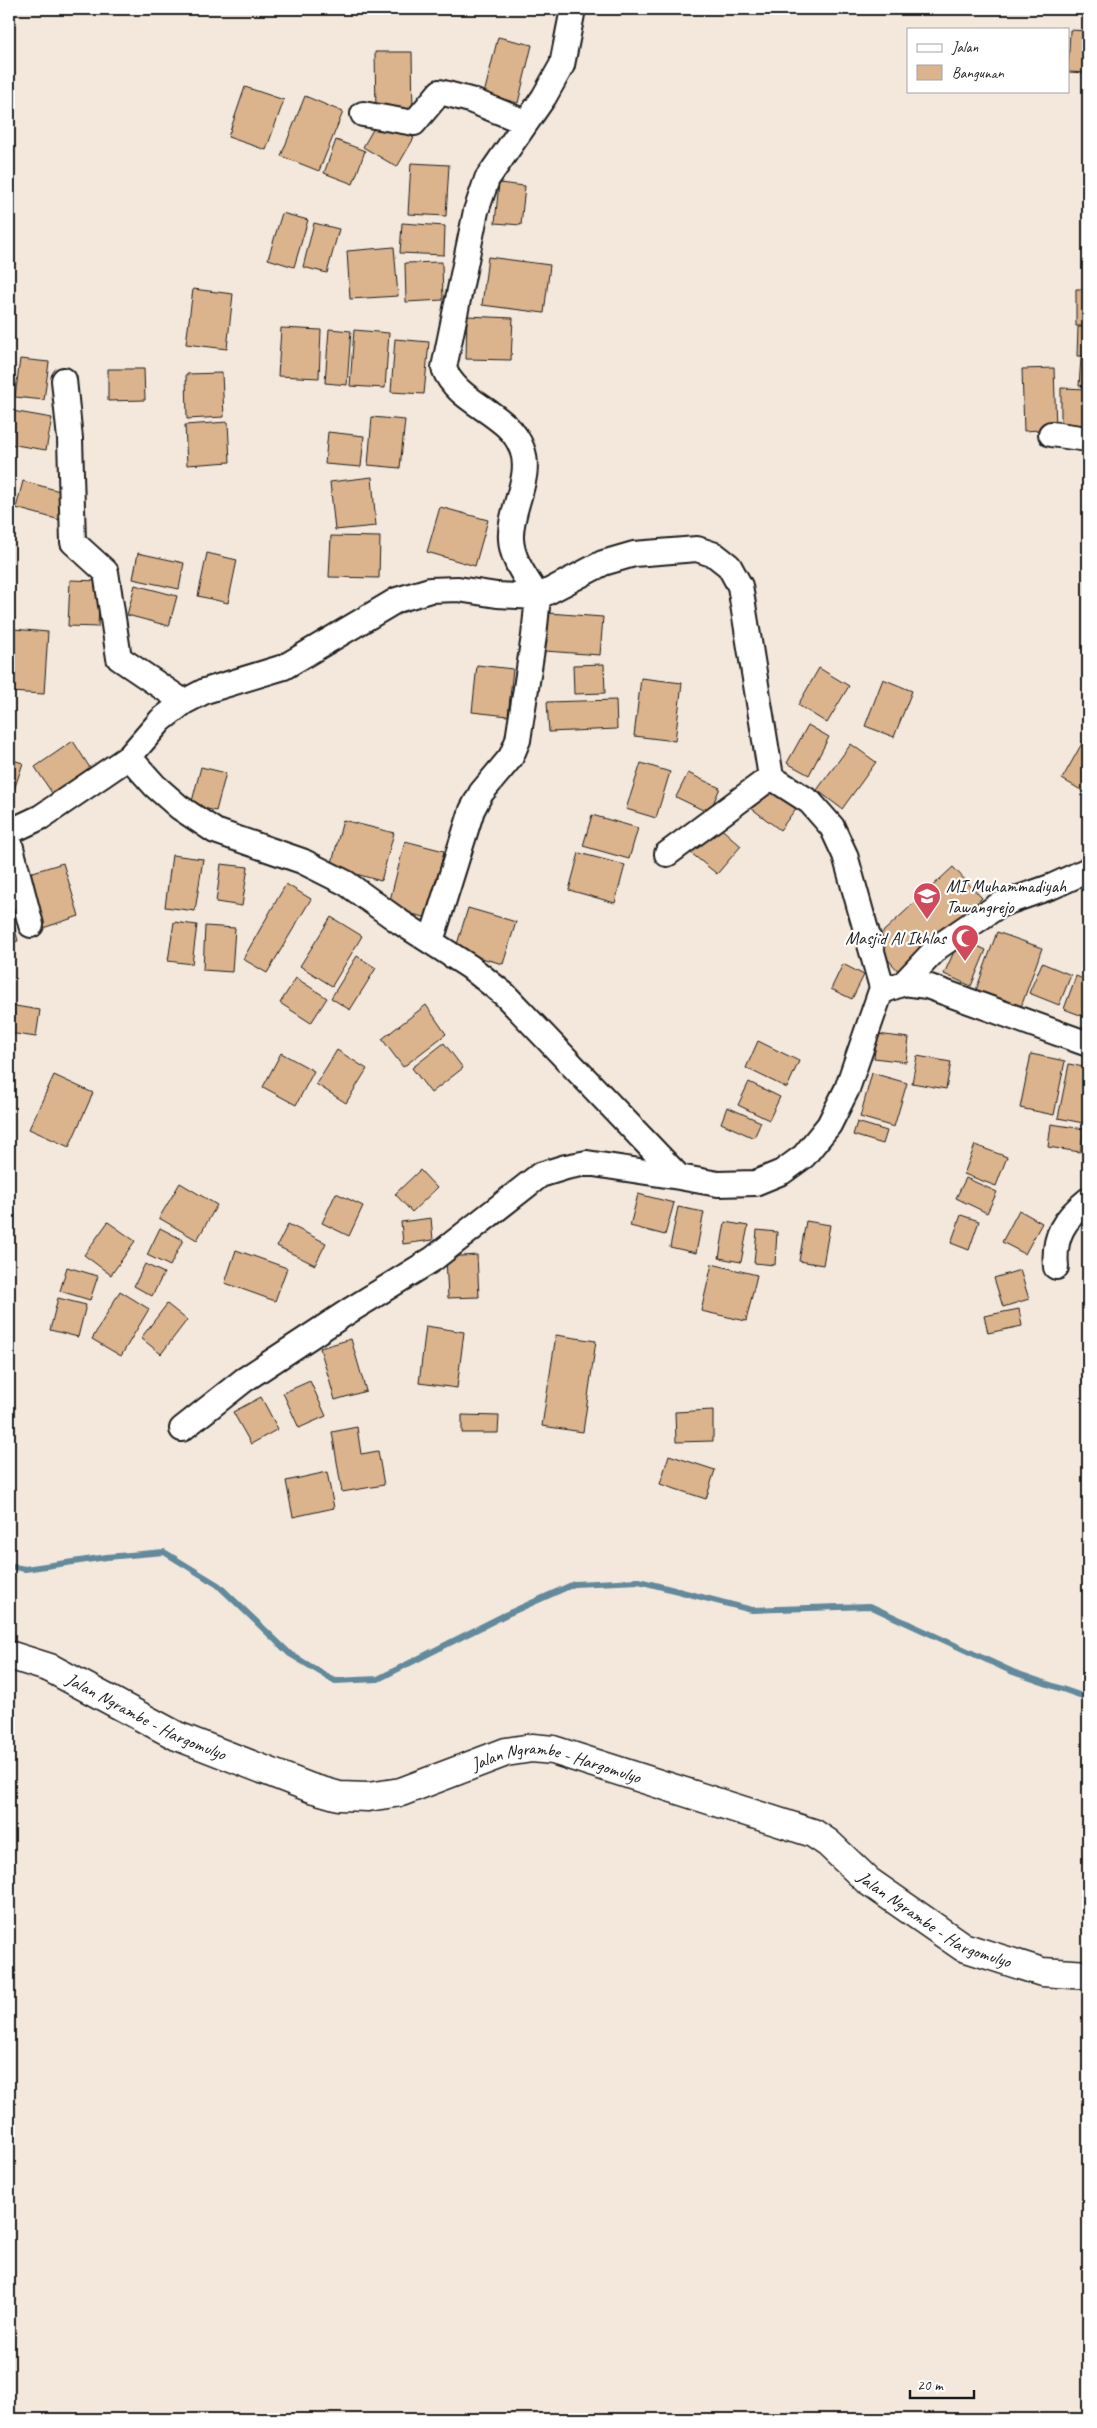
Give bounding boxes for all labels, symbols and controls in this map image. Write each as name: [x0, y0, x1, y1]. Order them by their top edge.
legend: [907, 28, 1070, 92]
text: Jalan: [951, 38, 979, 57]
text: Bangunan: [952, 64, 1005, 83]
place label: MI Muhammadiyah Tawangrejo: [946, 875, 1067, 918]
school or university icon: MI Muhammadiyah Tawangrejo: [912, 881, 942, 920]
mosque icon: Masjid Al Ikhlas: [950, 923, 980, 962]
place label: Masjid Al Ikhlas: [845, 927, 948, 949]
street label: Jalan Ngrambe - Hargomulyo: [62, 1667, 231, 1766]
street label: Jalan Ngrambe - Hargomulyo: [467, 1737, 645, 1789]
street label: Jalan Ngrambe - Hargomulyo: [853, 1866, 1015, 1973]
scale bar: [910, 2368, 973, 2400]
text: 20 m: [917, 2376, 944, 2395]

